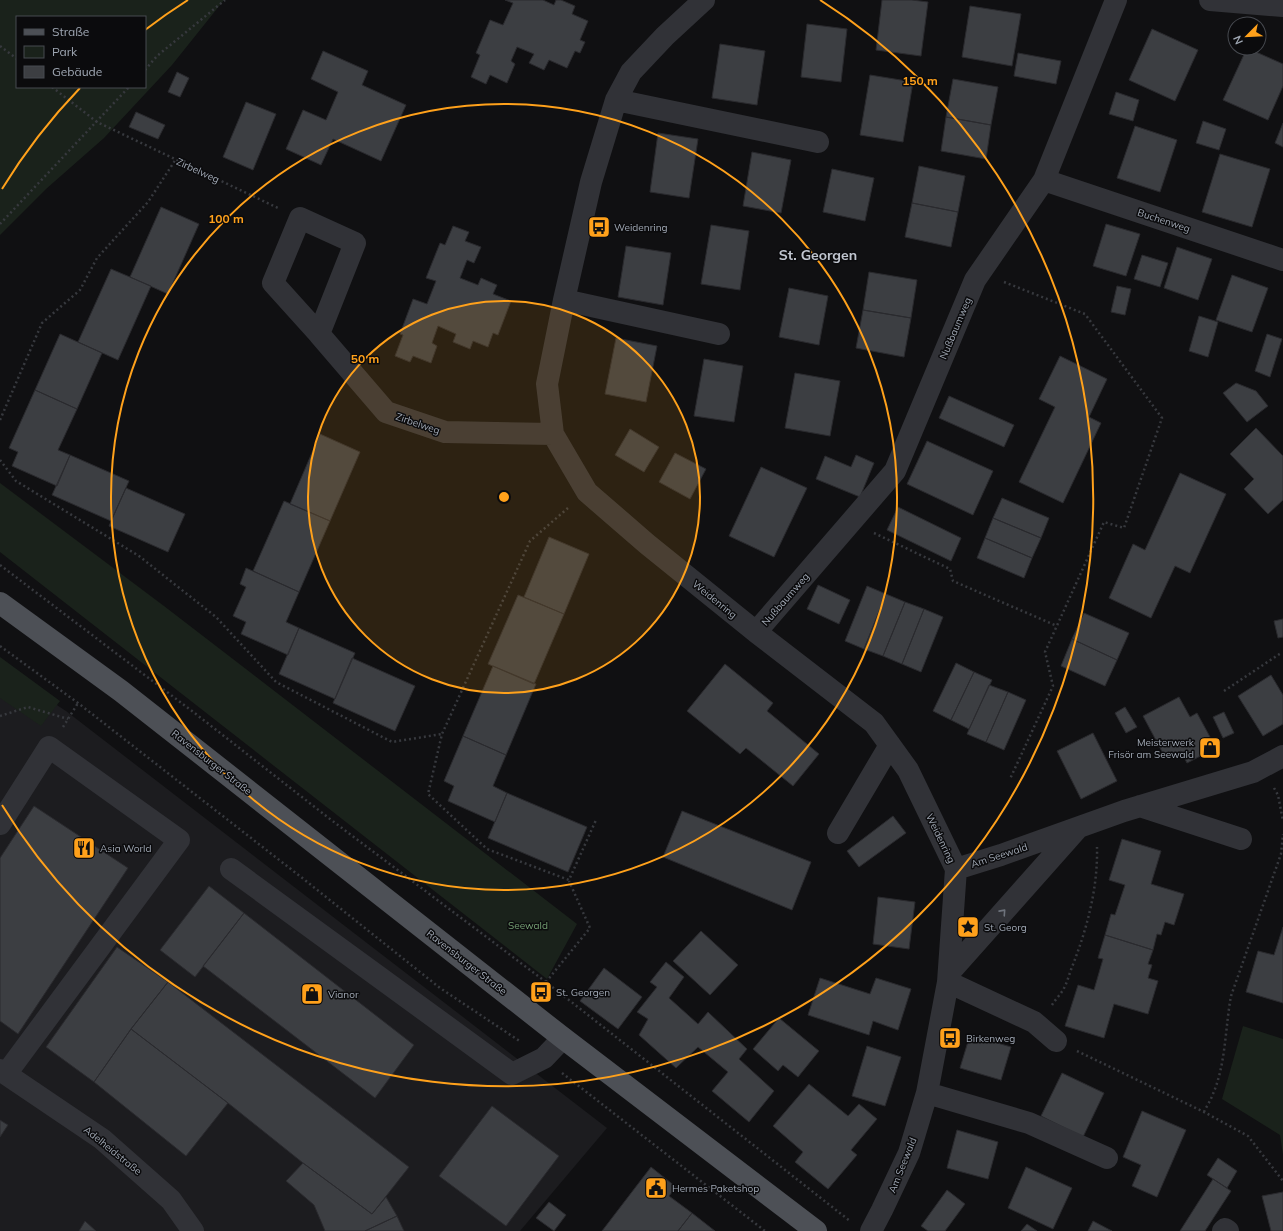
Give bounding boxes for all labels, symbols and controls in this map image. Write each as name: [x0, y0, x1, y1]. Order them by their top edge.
legend: [16, 16, 146, 88]
north arrow: [1227, 16, 1267, 56]
text: Straße: [52, 24, 89, 39]
text: N: [1230, 33, 1246, 47]
text: Park: [52, 44, 78, 59]
text: Gebäude: [52, 64, 102, 79]
text: 150 m: [902, 73, 938, 88]
street label: Zirbelweg: [174, 155, 221, 186]
street label: Buchenweg: [1136, 206, 1192, 235]
text: 100 m: [208, 211, 244, 226]
bus stop icon: Weidenring: [586, 214, 612, 240]
place label: Weidenring: [614, 221, 668, 234]
district label: St. Georgen: [779, 246, 857, 264]
street label: Nußbaumweg: [937, 295, 974, 361]
text: 50 m: [351, 351, 379, 366]
street label: Zirbelweg: [394, 410, 442, 437]
centre of rings: [497, 490, 511, 504]
street label: Nußbaumweg: [759, 570, 812, 629]
street label: Weidenring: [690, 577, 740, 621]
street label: Ravensburger Straße: [169, 727, 254, 798]
shop icon: Meisterwerk Frisör am Seewald: [1197, 735, 1223, 761]
place label: Meisterwerk Frisör am Seewald: [1108, 736, 1195, 761]
street label: Weidenring: [923, 811, 958, 865]
restaurant icon: Asia World: [71, 835, 97, 861]
street label: Am Seewald: [969, 840, 1029, 871]
place label: Asia World: [100, 842, 152, 855]
one-way arrow: [998, 909, 1006, 917]
place icon: St. Georg: [955, 914, 981, 940]
park label: Seewald: [508, 919, 548, 932]
place label: St. Georg: [984, 921, 1027, 934]
street label: Ravensburger Straße: [424, 927, 509, 998]
bus stop icon: St. Georgen: [528, 979, 554, 1005]
shop icon: Vianor: [299, 981, 325, 1007]
place label: St. Georgen: [556, 986, 610, 999]
place label: Vianor: [328, 988, 359, 1001]
bus stop icon: Birkenweg: [937, 1025, 963, 1051]
place label: Birkenweg: [966, 1032, 1015, 1045]
street label: Adelheidstraße: [81, 1123, 144, 1178]
street label: Am Seewald: [885, 1136, 919, 1195]
public building icon: Hermes Paketshop: [643, 1175, 669, 1201]
place label: Hermes Paketshop: [672, 1182, 759, 1195]

